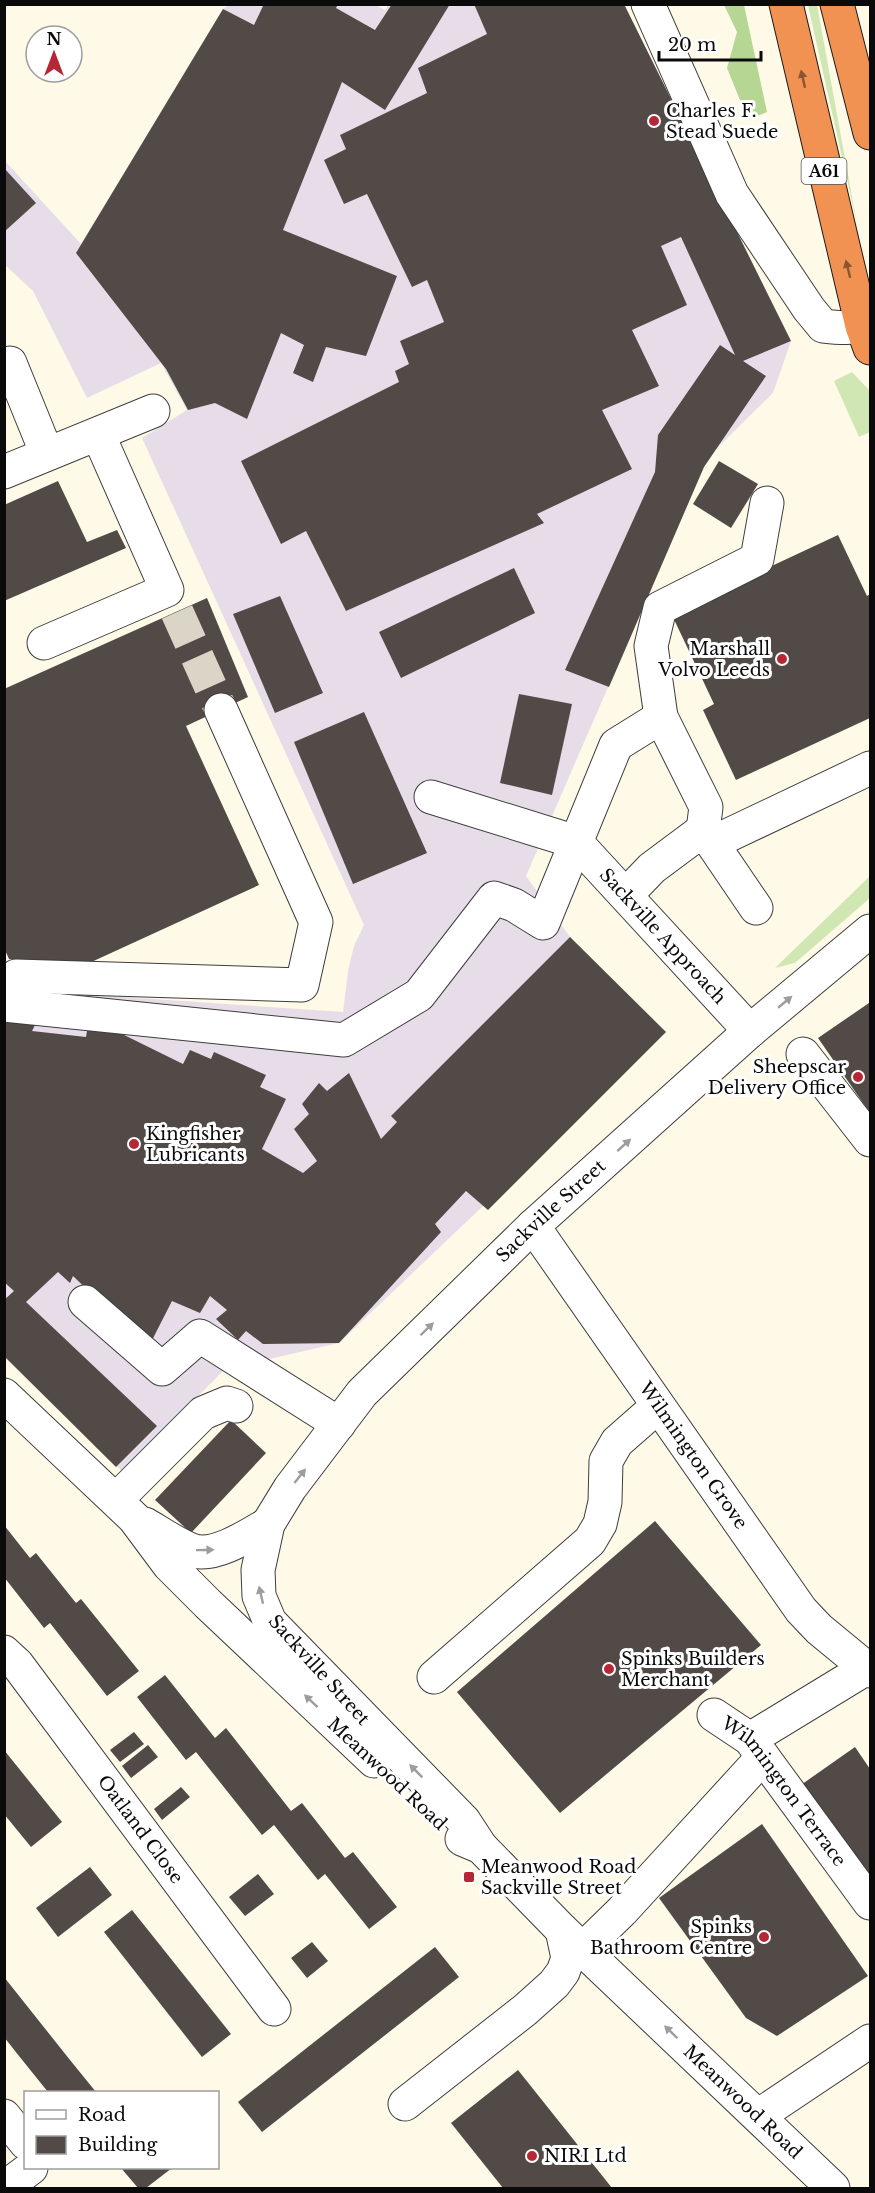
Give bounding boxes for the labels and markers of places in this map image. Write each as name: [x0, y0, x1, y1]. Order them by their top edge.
place label: Charles F. Stead Suede: [666, 100, 778, 143]
marker: Charles F. Stead Suede: [647, 114, 661, 128]
place label: Marshall Volvo Leeds: [657, 638, 770, 681]
marker: Marshall Volvo Leeds: [775, 652, 789, 666]
place label: Sheepscar Delivery Office: [708, 1056, 846, 1099]
marker: Sheepscar Delivery Office: [851, 1070, 865, 1084]
place label: Kingfisher Lubricants: [146, 1123, 245, 1166]
marker: Kingfisher Lubricants: [127, 1137, 141, 1151]
place label: Spinks Builders Merchant: [621, 1648, 765, 1691]
marker: Spinks Builders Merchant: [602, 1662, 616, 1676]
place label: Meanwood Road Sackville Street: [481, 1856, 636, 1899]
marker: Meanwood Road Sackville Street: [462, 1870, 476, 1884]
place label: Spinks Bathroom Centre: [590, 1916, 752, 1959]
marker: Spinks Bathroom Centre: [757, 1930, 771, 1944]
place label: NIRI Ltd: [544, 2145, 627, 2167]
marker: NIRI Ltd: [525, 2149, 539, 2163]

